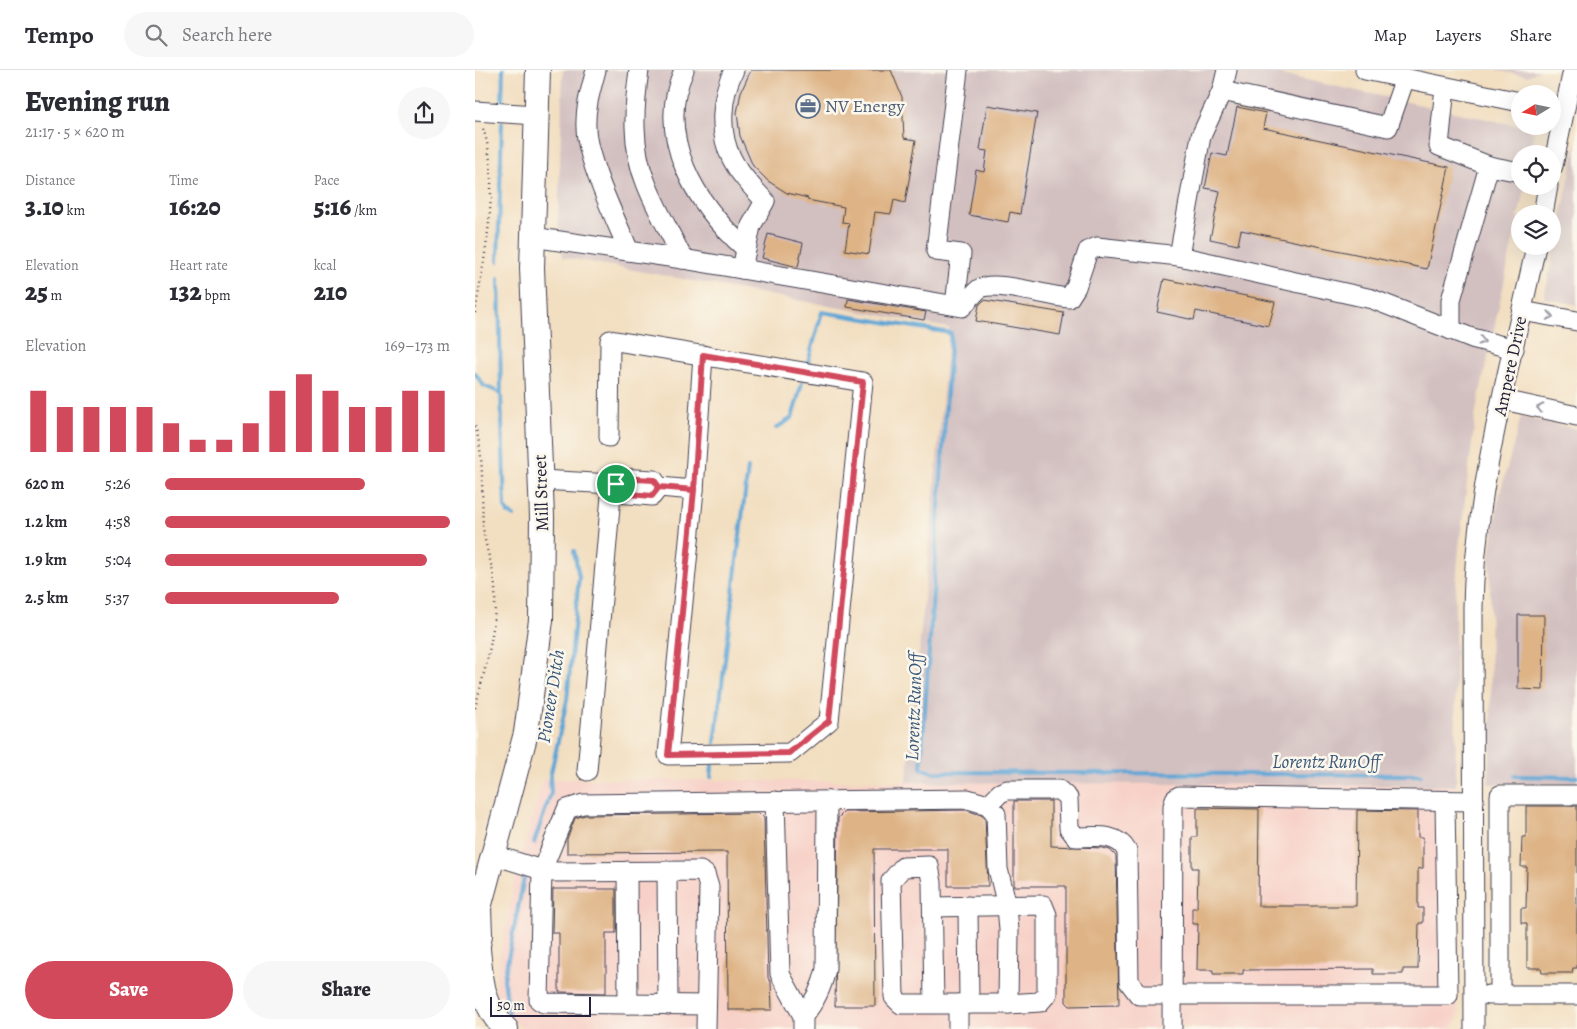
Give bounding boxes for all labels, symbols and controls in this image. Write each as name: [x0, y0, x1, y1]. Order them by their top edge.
search box: [124, 12, 474, 57]
text: Tempo: [25, 19, 94, 51]
icon: search: [142, 21, 170, 49]
text: Search here: [182, 22, 272, 48]
text: Map: [1374, 23, 1407, 47]
text: Layers: [1435, 23, 1482, 47]
text: Share: [1510, 23, 1552, 47]
text: Evening run: [25, 83, 170, 121]
north arrow: [1511, 85, 1561, 135]
map controls: [1511, 85, 1561, 255]
button: share: [398, 87, 450, 139]
office icon: NV Energy: [795, 93, 821, 119]
place label: NV Energy: [825, 94, 905, 118]
text: 21:17 · 5 × 620 m: [25, 121, 125, 143]
button: locate: [1511, 145, 1561, 195]
text: Distance: [25, 171, 75, 190]
text: Time: [169, 171, 198, 190]
text: Pace: [314, 171, 340, 190]
text: 3.10: [25, 190, 64, 224]
text: 16:20: [169, 190, 221, 224]
text: 5:16: [314, 190, 351, 224]
text: km: [64, 201, 85, 220]
text: /km: [351, 201, 377, 220]
button: layers: [1511, 205, 1561, 255]
text: Elevation: [25, 256, 79, 275]
text: Heart rate: [169, 256, 228, 275]
text: kcal: [314, 256, 336, 275]
text: 25: [25, 275, 48, 309]
text: 132: [169, 275, 202, 309]
text: 210: [314, 275, 347, 309]
text: m: [48, 286, 62, 305]
text: bpm: [202, 286, 231, 305]
one-way arrow: [1545, 310, 1554, 321]
street label: Ampere Drive: [1488, 314, 1532, 419]
text: Elevation: [25, 335, 86, 357]
text: 169–173 m: [385, 335, 450, 357]
one-way arrow: [1478, 335, 1486, 345]
one-way arrow: [1535, 403, 1544, 414]
street label: Mill Street: [528, 454, 554, 532]
pin: [595, 463, 637, 505]
icon: arrive: [602, 470, 630, 498]
text: 620 m: [25, 473, 64, 495]
text: 5:26: [105, 473, 131, 495]
text: 1.2 km: [25, 511, 67, 533]
text: 4:58: [105, 511, 131, 533]
text: 1.9 km: [25, 549, 67, 571]
text: 5:04: [105, 549, 131, 571]
text: 2.5 km: [25, 587, 68, 609]
text: 5:37: [105, 587, 129, 609]
water label: Pioneer Ditch: [531, 648, 571, 745]
water label: Lorentz RunOff: [899, 649, 929, 761]
water label: Lorentz RunOff: [1272, 749, 1384, 775]
button: Save: [25, 961, 233, 1019]
button: Share: [243, 961, 450, 1019]
scale bar: [490, 994, 591, 1017]
text: 50 m: [497, 996, 525, 1015]

